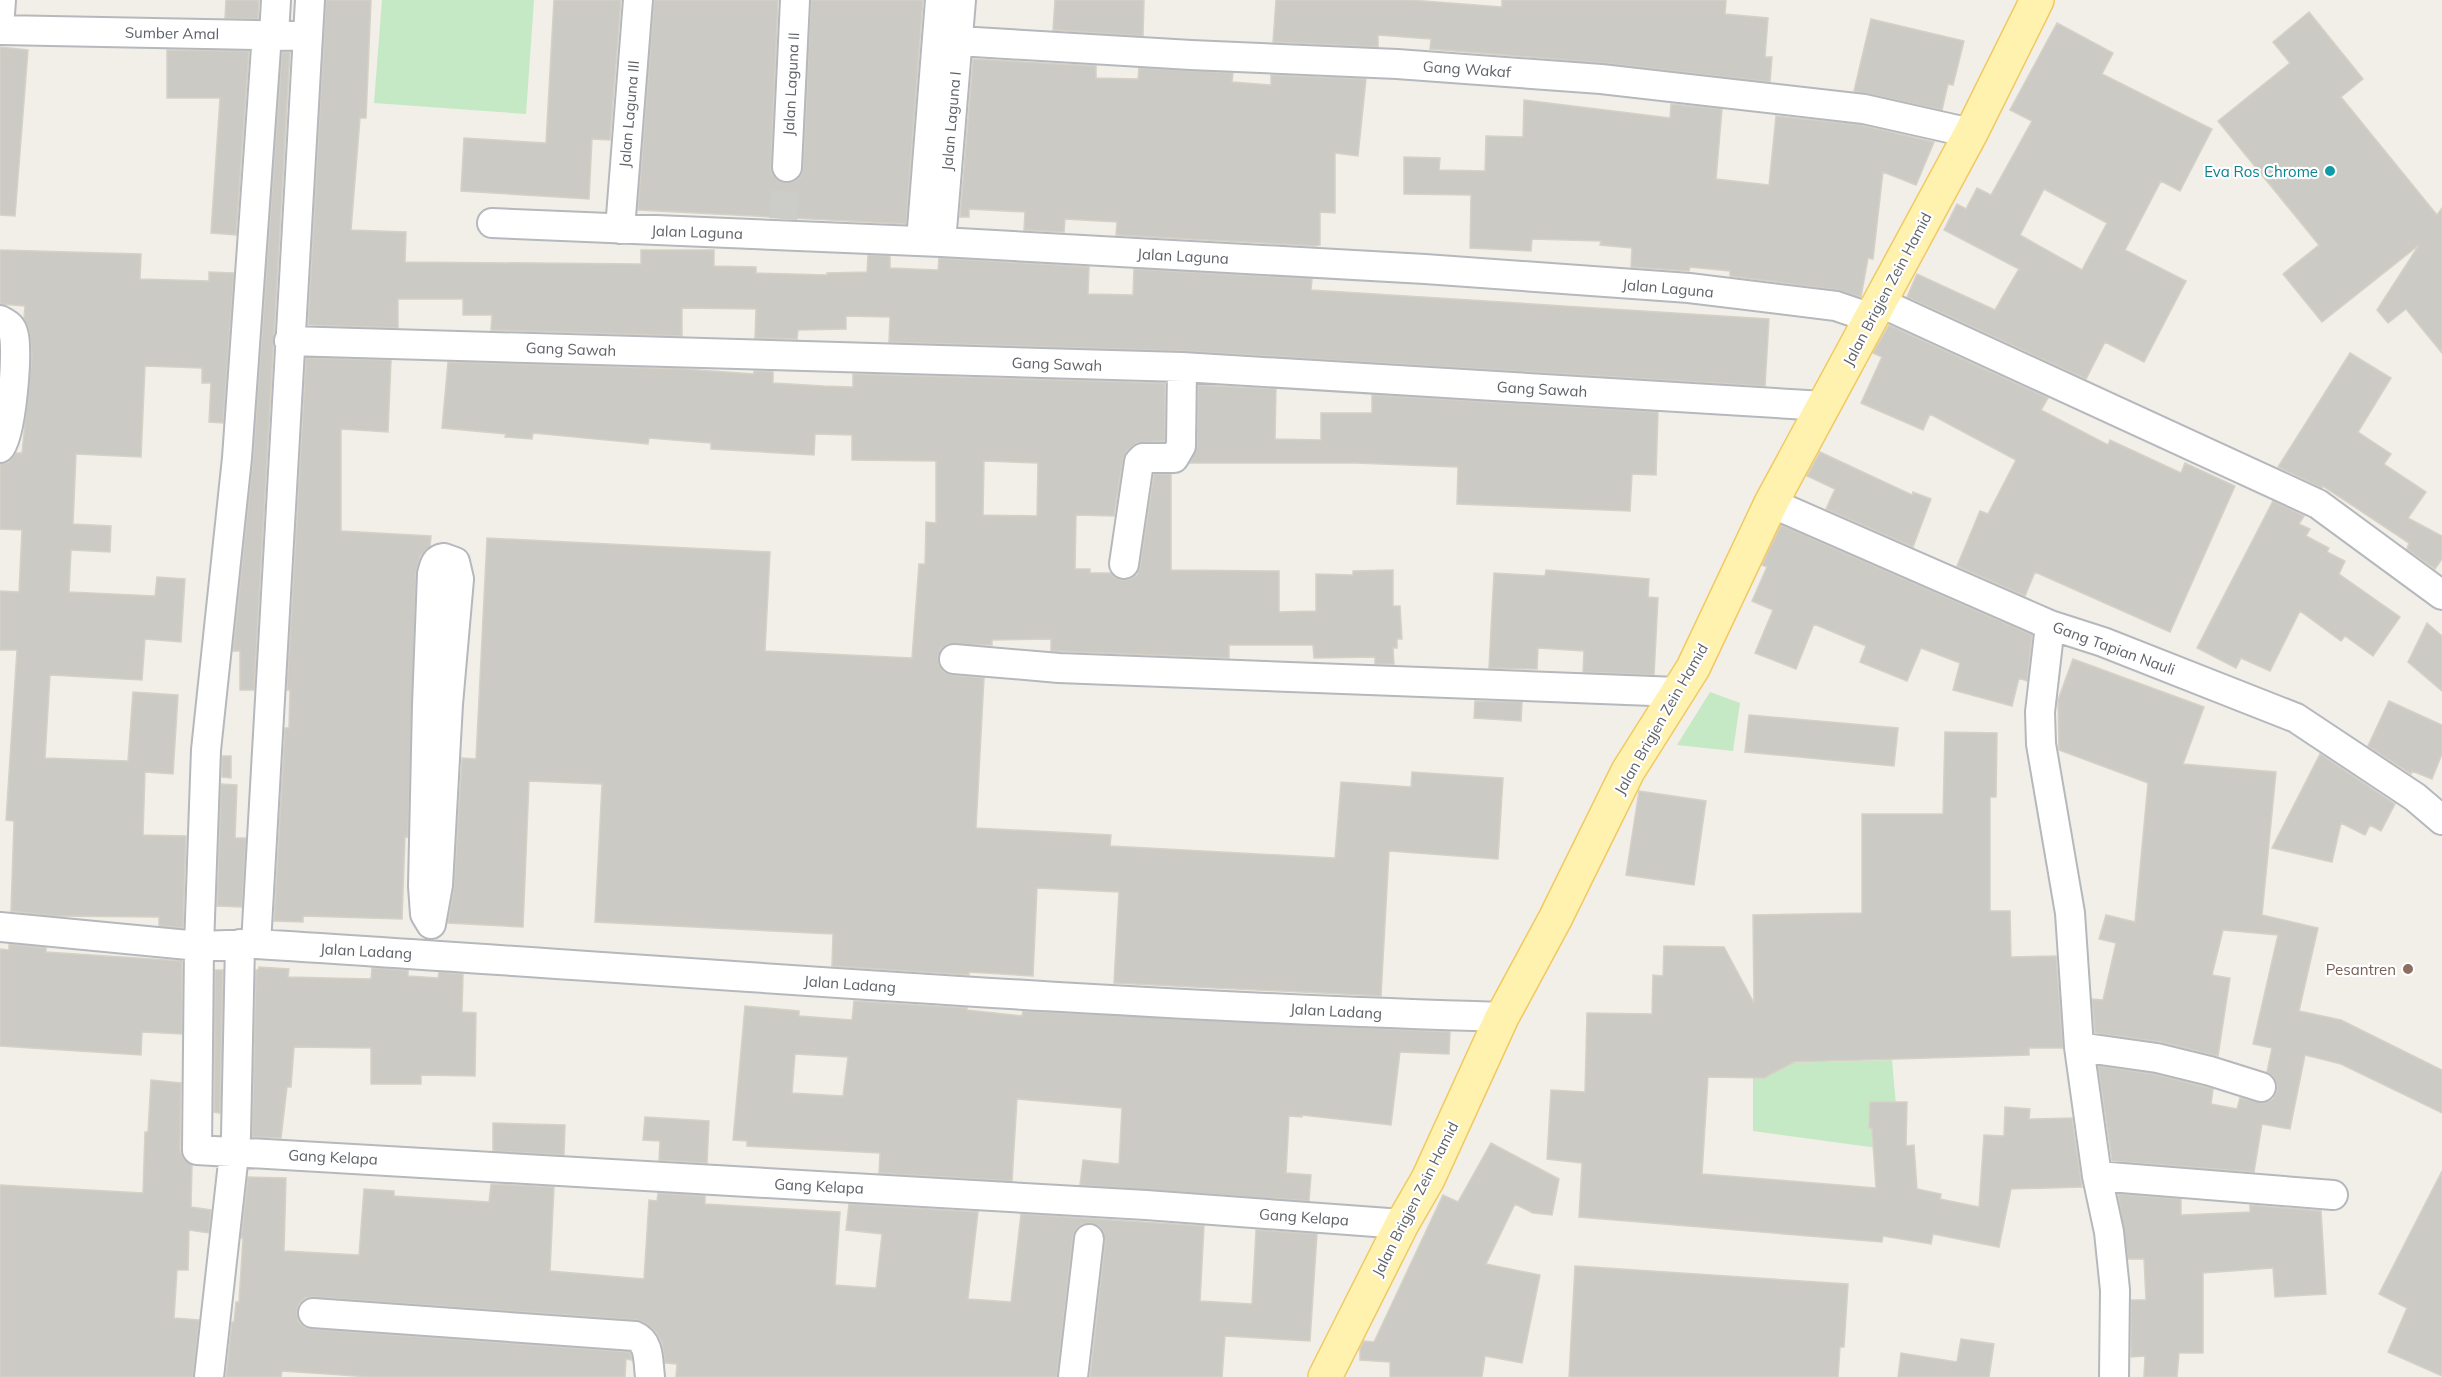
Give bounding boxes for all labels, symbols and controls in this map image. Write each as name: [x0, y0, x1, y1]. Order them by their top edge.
street label: Sumber Amal: [125, 23, 219, 43]
street label: Jalan Laguna II: [779, 32, 803, 136]
street label: Gang Wakaf: [1422, 56, 1513, 82]
street label: Jalan Laguna III: [615, 60, 643, 168]
street label: Jalan Laguna I: [937, 71, 965, 171]
place label: Eva Ros Chrome: [2204, 162, 2318, 181]
marker: Eva Ros Chrome: [2323, 164, 2337, 178]
street label: Jalan Brigjen Zein Hamid: [1838, 209, 1936, 369]
street label: Jalan Laguna: [651, 221, 743, 243]
street label: Jalan Laguna: [1137, 244, 1229, 268]
street label: Jalan Laguna: [1621, 275, 1715, 301]
street label: Gang Sawah: [525, 338, 617, 360]
street label: Gang Sawah: [1011, 353, 1103, 375]
street label: Gang Sawah: [1496, 377, 1588, 401]
street label: Gang Tapian Nauli: [2050, 617, 2178, 679]
street label: Jalan Brigjen Zein Hamid: [1610, 640, 1712, 798]
street label: Jalan Ladang: [319, 939, 413, 963]
place label: Pesantren: [2326, 960, 2396, 979]
marker: Pesantren: [2401, 962, 2415, 976]
street label: Jalan Ladang: [803, 971, 897, 997]
street label: Jalan Ladang: [1289, 999, 1383, 1023]
street label: Jalan Brigjen Zein Hamid: [1368, 1118, 1462, 1280]
street label: Gang Kelapa: [288, 1145, 378, 1169]
street label: Gang Kelapa: [774, 1174, 864, 1198]
street label: Gang Kelapa: [1259, 1204, 1349, 1230]

